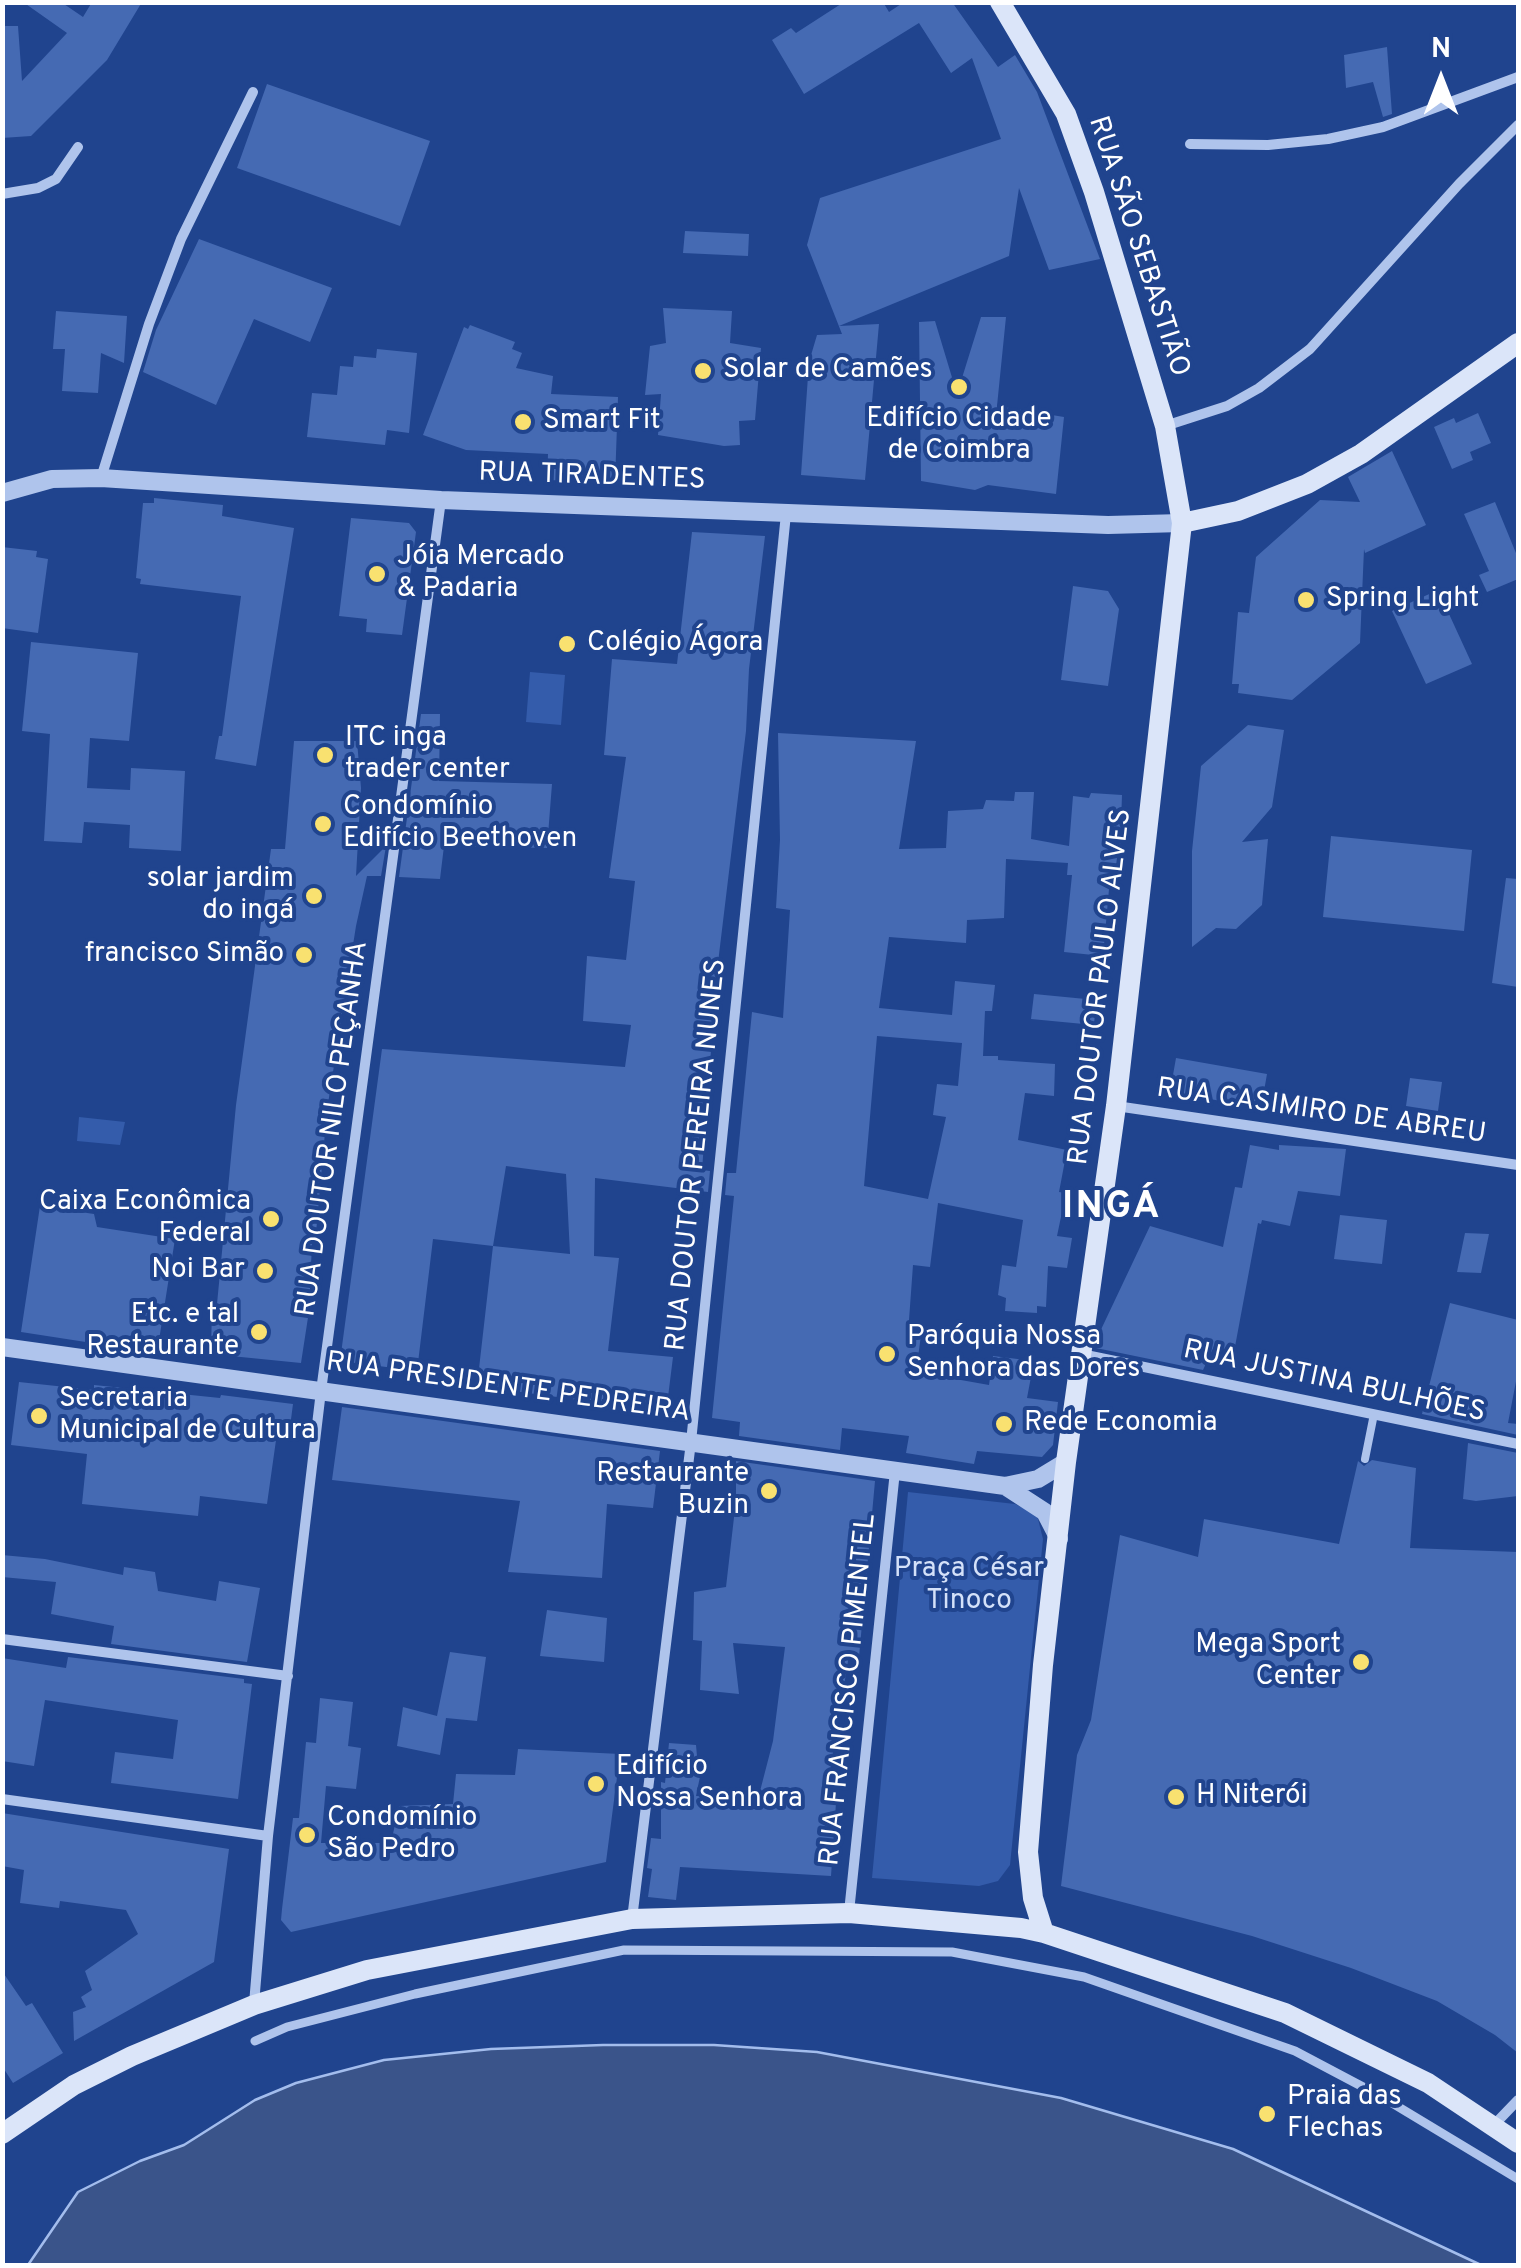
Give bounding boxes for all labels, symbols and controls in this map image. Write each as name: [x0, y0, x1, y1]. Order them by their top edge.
north arrow: [1391, 30, 1491, 130]
text: N: [1431, 32, 1451, 68]
street label: RUA SÃO SEBASTIÃO: [1079, 113, 1195, 381]
place label: Solar de Camões: [723, 354, 933, 388]
marker: Solar de Camões: [692, 360, 714, 382]
marker: Edifício Cidade de Coimbra: [948, 376, 970, 398]
place label: Edifício Cidade de Coimbra: [866, 403, 1052, 469]
place label: Smart Fit: [543, 405, 661, 439]
marker: Smart Fit: [512, 411, 534, 433]
street label: RUA TIRADENTES: [478, 457, 706, 499]
place label: Jóia Mercado & Padaria: [397, 541, 565, 607]
marker: Jóia Mercado & Padaria: [366, 563, 388, 585]
place label: Spring Light: [1326, 583, 1479, 617]
marker: Spring Light: [1295, 589, 1317, 611]
place label: Colégio Ágora: [587, 627, 763, 661]
marker: Colégio Ágora: [556, 633, 578, 655]
place label: ITC inga trader center: [345, 722, 510, 788]
marker: ITC inga trader center: [314, 744, 336, 766]
place label: Condomínio Edifício Beethoven: [343, 791, 577, 857]
street label: RUA DOUTOR PAULO ALVES: [1063, 807, 1141, 1167]
marker: Condomínio Edifício Beethoven: [312, 813, 334, 835]
place label: solar jardim do ingá: [147, 863, 294, 929]
marker: solar jardim do ingá: [303, 885, 325, 907]
place label: francisco Simão: [85, 938, 284, 972]
street label: RUA DOUTOR NILO PEÇANHA: [291, 939, 377, 1319]
marker: francisco Simão: [293, 944, 315, 966]
street label: RUA DOUTOR PEREIRA NUNES: [661, 957, 735, 1353]
street label: RUA CASIMIRO DE ABREU: [1154, 1073, 1488, 1153]
place label: Caixa Econômica Federal: [39, 1186, 251, 1252]
district label: INGÁ: [1062, 1186, 1162, 1232]
marker: Caixa Econômica Federal: [260, 1208, 282, 1230]
place label: Noi Bar: [151, 1254, 245, 1288]
marker: Noi Bar: [254, 1260, 276, 1282]
place label: Etc. e tal Restaurante: [86, 1299, 239, 1365]
marker: Etc. e tal Restaurante: [248, 1321, 270, 1343]
place label: Paróquia Nossa Senhora das Dores: [907, 1321, 1140, 1387]
street label: RUA JUSTINA BULHÕES: [1180, 1335, 1488, 1431]
marker: Paróquia Nossa Senhora das Dores: [876, 1343, 898, 1365]
street label: RUA PRESIDENTE PEDREIRA: [324, 1347, 692, 1431]
place label: Secretaria Municipal de Cultura: [59, 1383, 316, 1449]
marker: Secretaria Municipal de Cultura: [28, 1405, 50, 1427]
place label: Rede Economia: [1024, 1407, 1218, 1441]
marker: Rede Economia: [993, 1413, 1015, 1435]
place label: Restaurante Buzin: [596, 1458, 749, 1524]
marker: Restaurante Buzin: [758, 1480, 780, 1502]
street label: RUA FRANCISCO PIMENTEL: [815, 1512, 885, 1868]
park label: Praça César Tinoco: [894, 1553, 1044, 1619]
place label: Mega Sport Center: [1195, 1629, 1341, 1695]
marker: Mega Sport Center: [1350, 1651, 1372, 1673]
place label: Edifício Nossa Senhora: [616, 1751, 803, 1817]
marker: Edifício Nossa Senhora: [585, 1773, 607, 1795]
place label: H Niterói: [1196, 1780, 1308, 1814]
marker: H Niterói: [1165, 1786, 1187, 1808]
place label: Condomínio São Pedro: [327, 1802, 477, 1868]
marker: Condomínio São Pedro: [296, 1824, 318, 1846]
place label: Praia das Flechas: [1287, 2081, 1402, 2147]
marker: Praia das Flechas: [1256, 2103, 1278, 2125]

